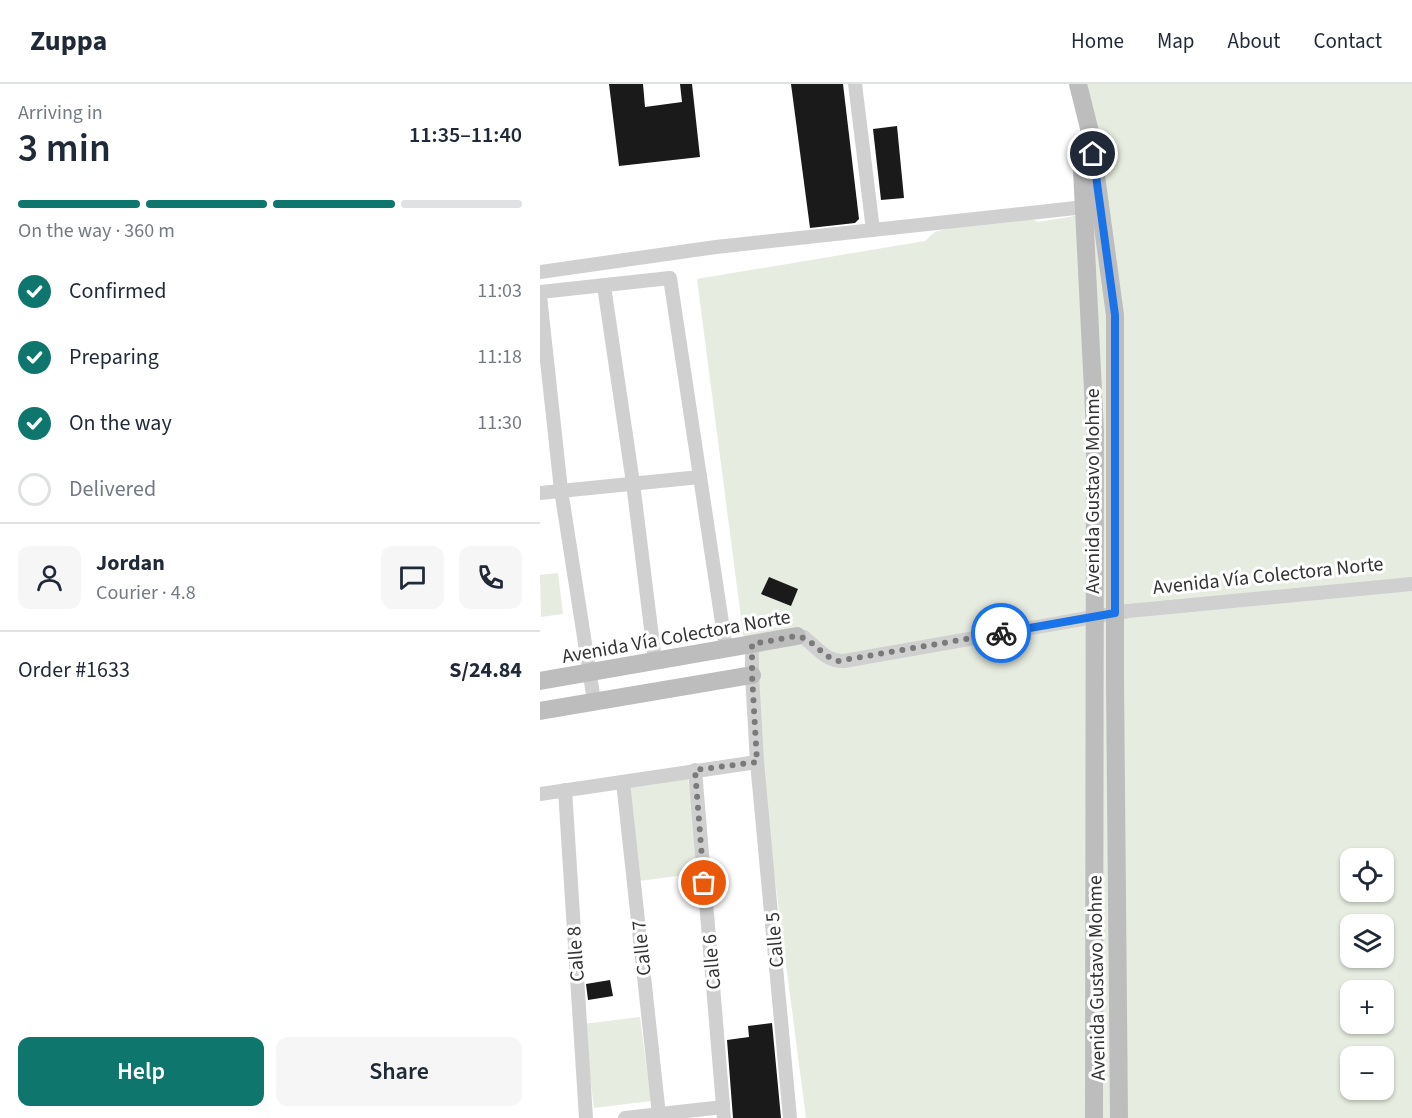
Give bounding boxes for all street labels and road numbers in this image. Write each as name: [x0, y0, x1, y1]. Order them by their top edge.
street label: Avenida Gustavo Mohme: [1079, 388, 1107, 594]
street label: Avenida Vía Colectora Norte: [1151, 550, 1385, 602]
street label: Avenida Vía Colectora Norte: [560, 603, 793, 671]
street label: Avenida Gustavo Mohme: [1081, 875, 1113, 1081]
street label: Calle 5: [759, 911, 791, 969]
street label: Calle 7: [625, 919, 659, 977]
street label: Calle 8: [560, 925, 592, 983]
street label: Calle 6: [696, 933, 728, 991]

